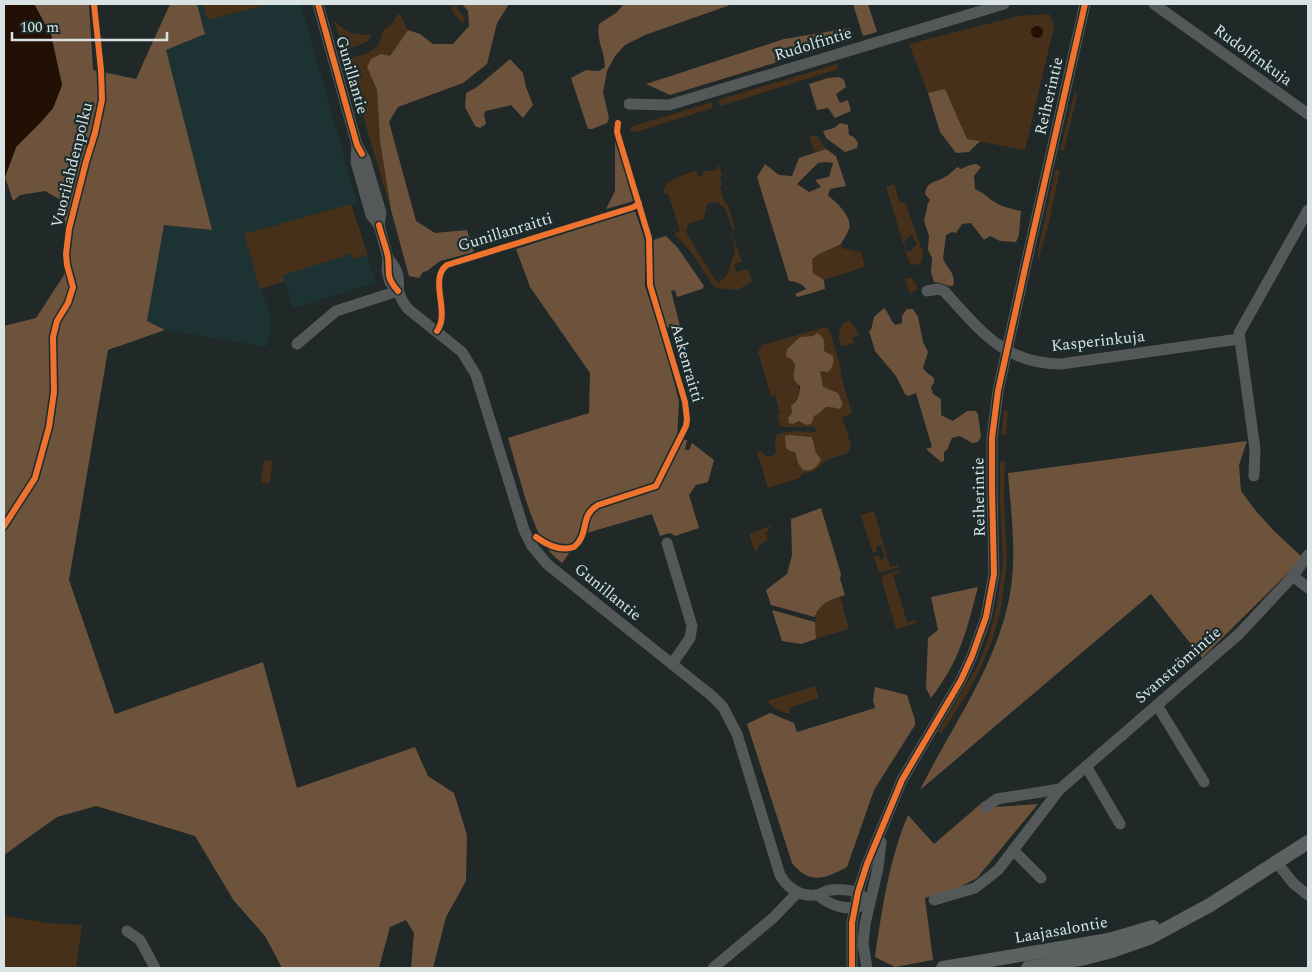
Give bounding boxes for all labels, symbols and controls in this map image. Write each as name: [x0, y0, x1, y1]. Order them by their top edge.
scale bar: [12, 10, 168, 42]
text: 100 m: [20, 16, 59, 39]
street label: Rudolfinkuja: [1209, 18, 1297, 92]
street label: Rudolfintie: [771, 21, 855, 67]
street label: Gunillantie: [329, 33, 375, 117]
street label: Reiherintie: [1028, 55, 1070, 137]
street label: Vuorilahdenpolku: [45, 100, 99, 230]
street label: Gunillanraitti: [455, 206, 555, 258]
street label: Aakenraitti: [664, 321, 710, 405]
street label: Kasperinkuja: [1050, 324, 1146, 358]
street label: Reiherintie: [966, 457, 992, 537]
street label: Gunillantie: [569, 557, 647, 627]
street label: Svanströmintie: [1130, 621, 1226, 709]
street label: Laajasalontie: [1012, 910, 1110, 950]

